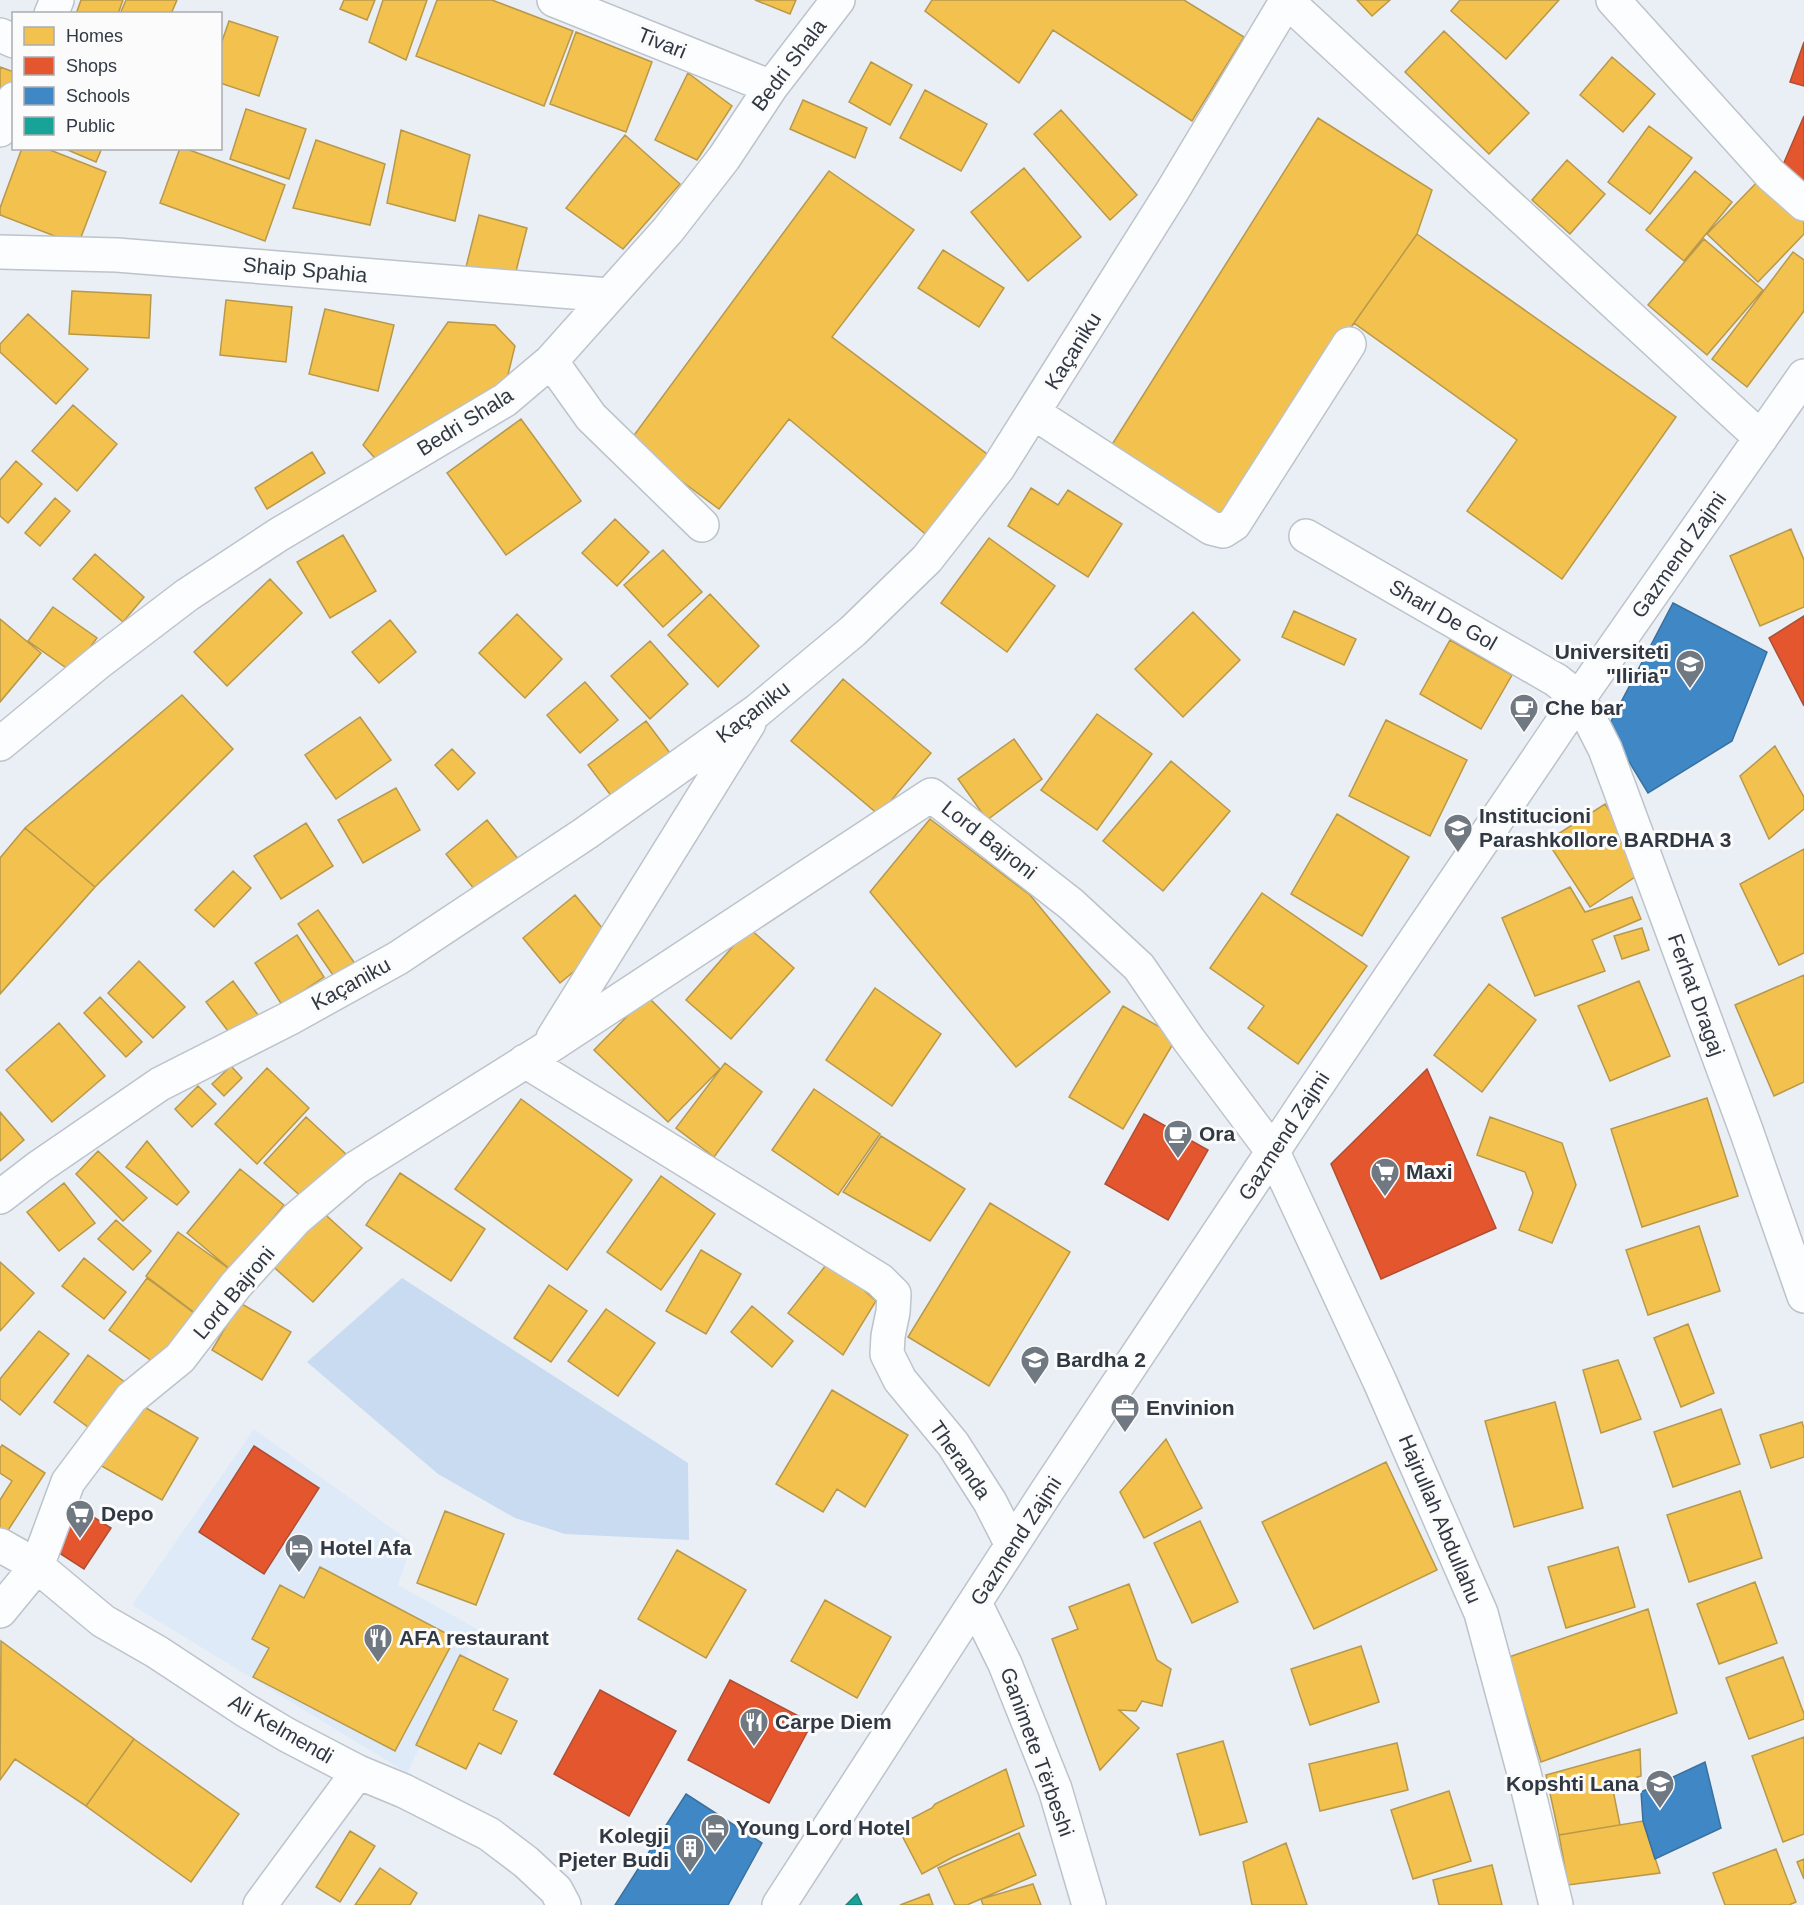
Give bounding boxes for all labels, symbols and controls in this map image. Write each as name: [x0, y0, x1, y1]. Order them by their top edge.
legend: [12, 12, 222, 150]
street label: Bedri Shala: [747, 14, 831, 115]
street label: Tivari: [634, 22, 690, 63]
text: Homes: [66, 26, 123, 46]
text: Shops: [66, 56, 117, 76]
text: Schools: [66, 86, 130, 106]
text: Public: [66, 116, 115, 136]
street label: Shaip Spahia: [242, 253, 369, 286]
street label: Kaçaniku: [1040, 308, 1105, 393]
street label: Bedri Shala: [413, 383, 517, 460]
street label: Gazmend Zajmi: [1627, 487, 1731, 622]
street label: Sharl De Gol: [1385, 575, 1501, 655]
place label: Universiteti "Iliria": [1555, 640, 1669, 687]
school or university icon: Universiteti "Iliria": [1674, 648, 1706, 690]
street label: Kaçaniku: [712, 676, 794, 747]
cafe icon: Che bar: [1508, 692, 1540, 734]
place label: Che bar: [1545, 696, 1623, 719]
street label: Lord Bajroni: [938, 796, 1041, 884]
place label: Institucioni Parashkollore BARDHA 3: [1479, 804, 1731, 851]
school or university icon: Institucioni Parashkollore BARDHA 3: [1442, 812, 1474, 854]
street label: Ferhat Dragaj: [1664, 931, 1729, 1059]
street label: Kaçaniku: [307, 953, 394, 1015]
street label: Gazmend Zajmi: [1234, 1067, 1334, 1204]
cafe icon: Ora: [1162, 1118, 1194, 1160]
place label: Ora: [1199, 1122, 1236, 1145]
supermarket icon: Maxi: [1369, 1156, 1401, 1198]
place label: Maxi: [1406, 1160, 1453, 1183]
street label: Lord Bajroni: [188, 1242, 279, 1343]
school or university icon: Bardha 2: [1019, 1344, 1051, 1386]
place label: Bardha 2: [1056, 1348, 1146, 1371]
office icon: Envinion: [1109, 1392, 1141, 1434]
place label: Envinion: [1146, 1396, 1235, 1419]
street label: Theranda: [925, 1416, 996, 1503]
street label: Hajrullah Abdullahu: [1395, 1431, 1486, 1607]
street label: Gazmend Zajmi: [966, 1472, 1066, 1609]
supermarket icon: Depo: [64, 1498, 96, 1540]
place label: Depo: [101, 1502, 154, 1525]
hotel icon: Hotel Afa: [283, 1532, 315, 1574]
place label: Hotel Afa: [320, 1536, 412, 1559]
restaurant icon: AFA restaurant: [362, 1622, 394, 1664]
place label: AFA restaurant: [399, 1626, 549, 1649]
street label: Ganimete Tërbeshi: [996, 1664, 1079, 1839]
street label: Ali Kelmendi: [225, 1689, 338, 1768]
restaurant icon: Carpe Diem: [738, 1706, 770, 1748]
place label: Carpe Diem: [775, 1710, 892, 1733]
school or university icon: Kopshti Lana: [1644, 1768, 1676, 1810]
place label: Kopshti Lana: [1506, 1772, 1639, 1795]
hotel icon: Young Lord Hotel: [699, 1812, 731, 1854]
place label: Young Lord Hotel: [736, 1816, 911, 1839]
place label: Kolegji Pjeter Budi: [558, 1824, 669, 1871]
building icon: Kolegji Pjeter Budi: [674, 1832, 706, 1874]

